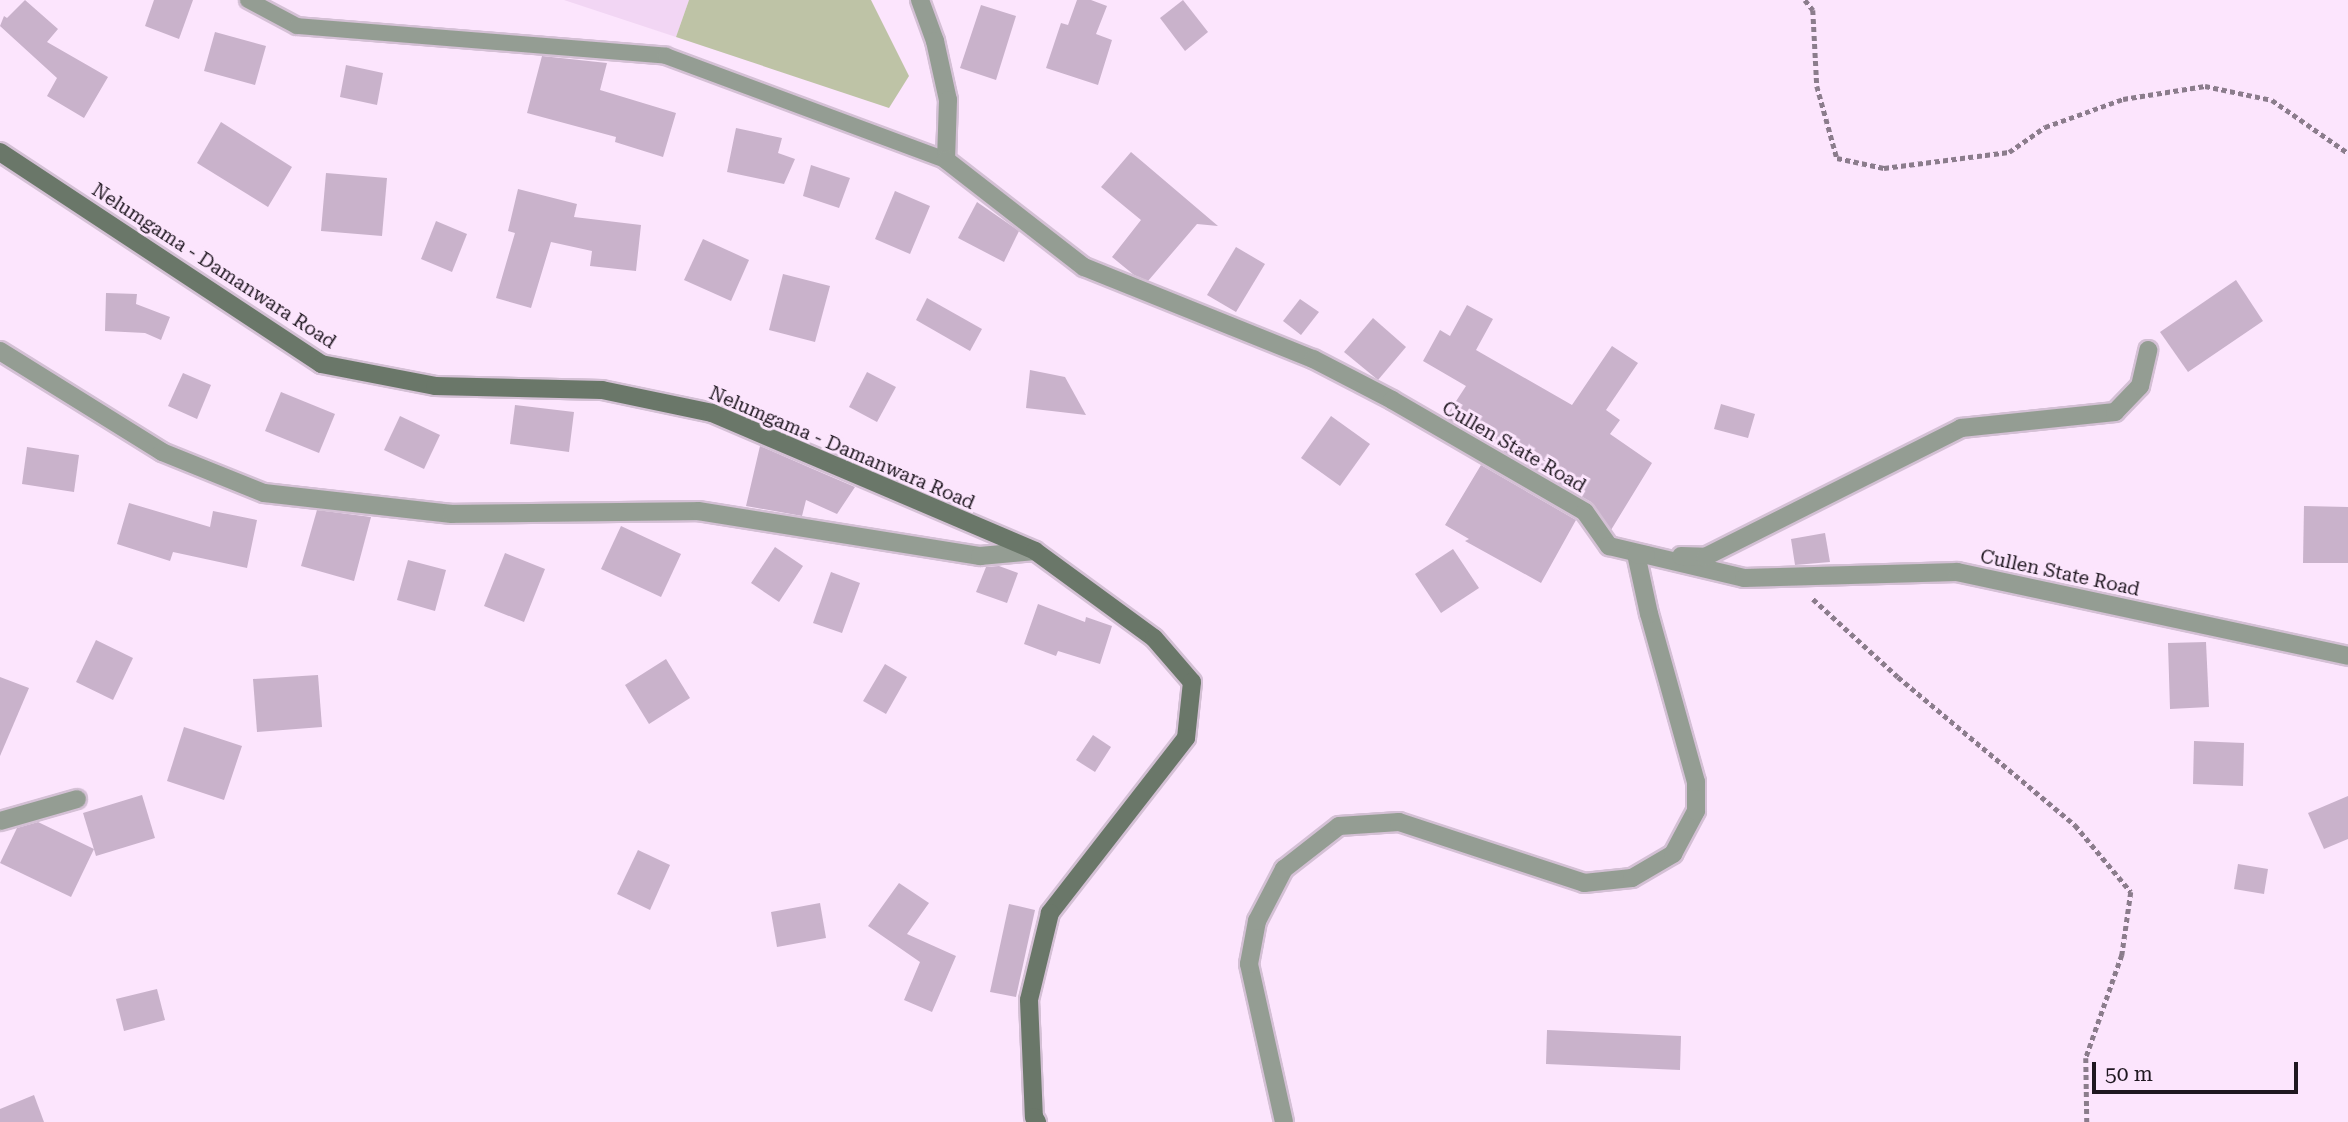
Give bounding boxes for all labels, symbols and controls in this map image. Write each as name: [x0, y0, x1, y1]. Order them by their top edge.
street label: Nelumgama - Damanwara Road: [88, 178, 340, 354]
street label: Nelumgama - Damanwara Road: [706, 382, 978, 514]
street label: Cullen State Road: [1438, 397, 1590, 497]
street label: Cullen State Road: [1978, 545, 2142, 601]
scale bar: [2096, 1048, 2302, 1092]
text: 50 m: [2105, 1062, 2153, 1086]

